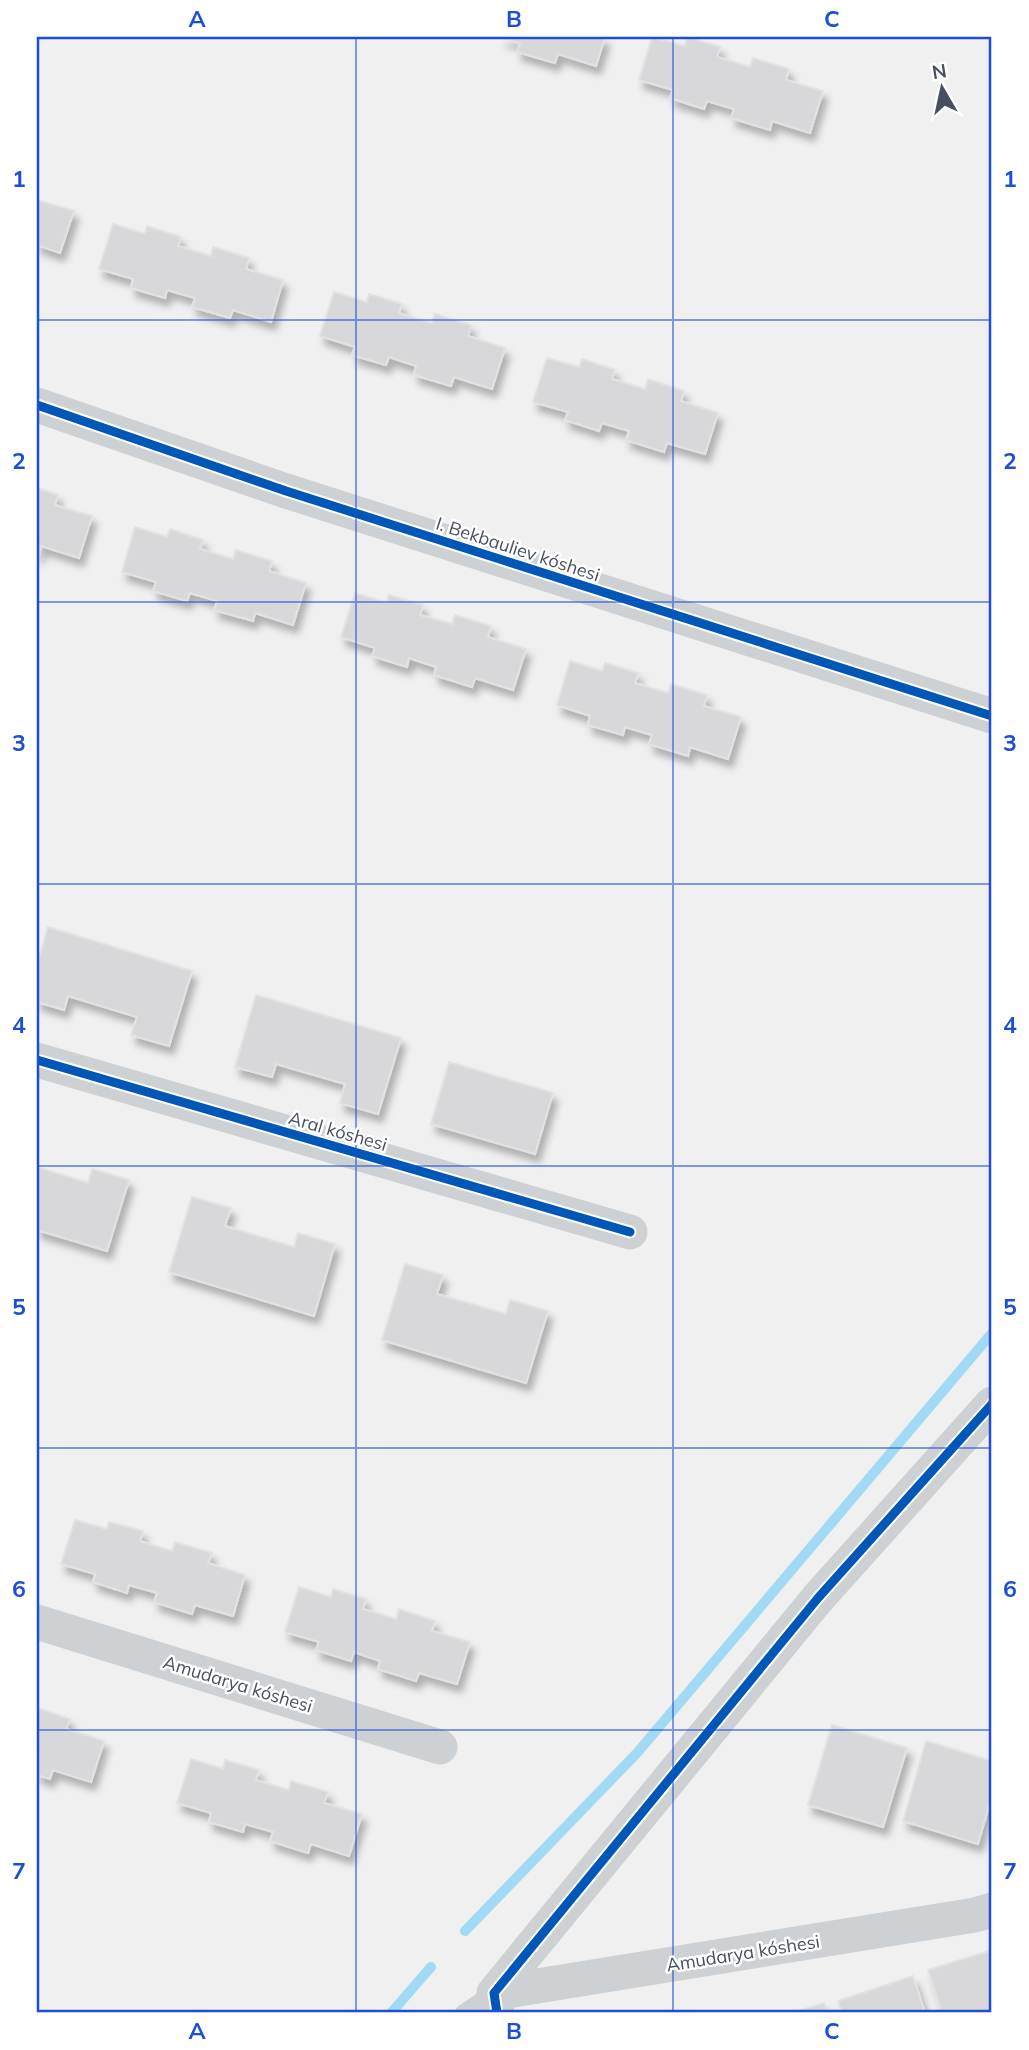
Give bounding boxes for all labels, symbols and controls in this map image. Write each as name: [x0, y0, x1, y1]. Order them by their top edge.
text: A: [188, 4, 206, 33]
text: B: [506, 4, 522, 33]
text: C: [824, 4, 840, 33]
north arrow: [906, 52, 976, 122]
text: N: [930, 58, 948, 84]
text: 1: [12, 164, 26, 193]
text: 1: [1003, 164, 1017, 193]
text: 2: [12, 446, 26, 475]
text: 2: [1003, 446, 1017, 475]
street label: I. Bekbauliev kóshesi: [433, 512, 603, 586]
text: 3: [12, 728, 26, 757]
text: 3: [1003, 728, 1017, 757]
text: 4: [12, 1010, 26, 1039]
text: 4: [1003, 1010, 1017, 1039]
street label: Aral kóshesi: [286, 1106, 390, 1156]
text: 5: [12, 1292, 26, 1321]
text: 5: [1003, 1292, 1017, 1321]
text: 6: [12, 1574, 26, 1603]
text: 6: [1003, 1574, 1017, 1603]
street label: Amudarya kóshesi: [161, 1650, 315, 1718]
text: 7: [12, 1856, 26, 1885]
text: 7: [1003, 1856, 1017, 1885]
street label: Amudarya kóshesi: [665, 1930, 821, 1976]
text: A: [188, 2016, 206, 2045]
text: B: [506, 2016, 522, 2045]
text: C: [824, 2016, 840, 2045]

